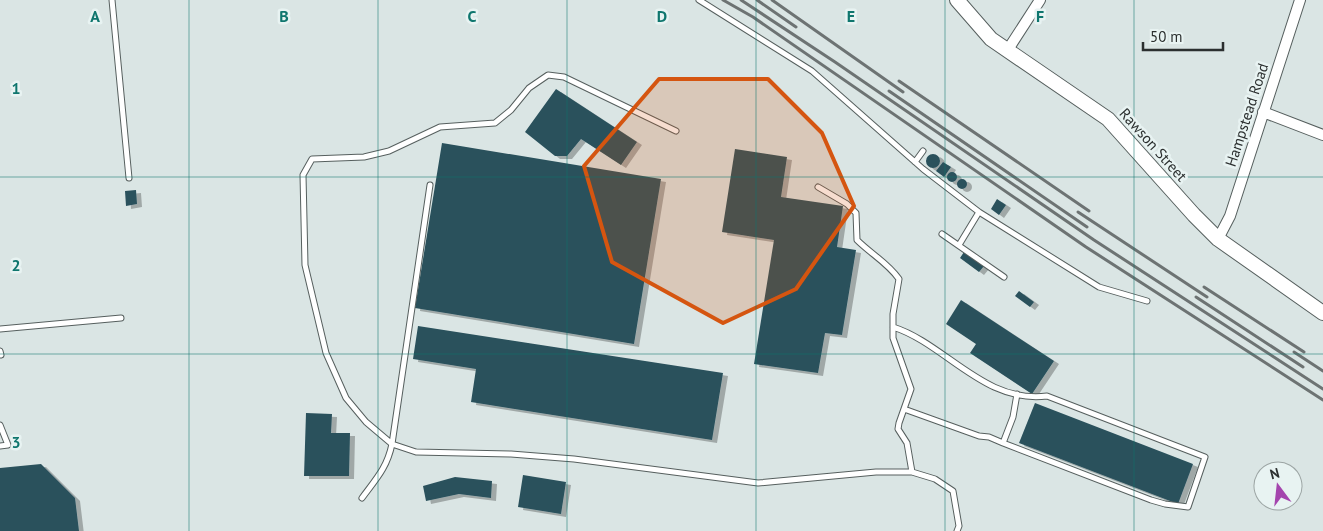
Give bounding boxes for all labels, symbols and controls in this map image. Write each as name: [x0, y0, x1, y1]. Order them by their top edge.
text: A: [90, 6, 100, 26]
text: B: [279, 6, 289, 26]
text: C: [468, 6, 477, 26]
text: D: [657, 6, 667, 26]
text: E: [847, 6, 855, 26]
text: F: [1036, 6, 1044, 26]
scale bar: [1143, 20, 1223, 52]
text: 50 m: [1150, 27, 1183, 46]
street label: Hampstead Road: [1221, 61, 1272, 169]
text: 1: [11, 78, 21, 98]
street label: Rawson Street: [1115, 104, 1191, 185]
text: 2: [11, 255, 21, 275]
text: 3: [11, 432, 21, 452]
north arrow: [1253, 461, 1303, 511]
text: N: [1268, 464, 1281, 483]

